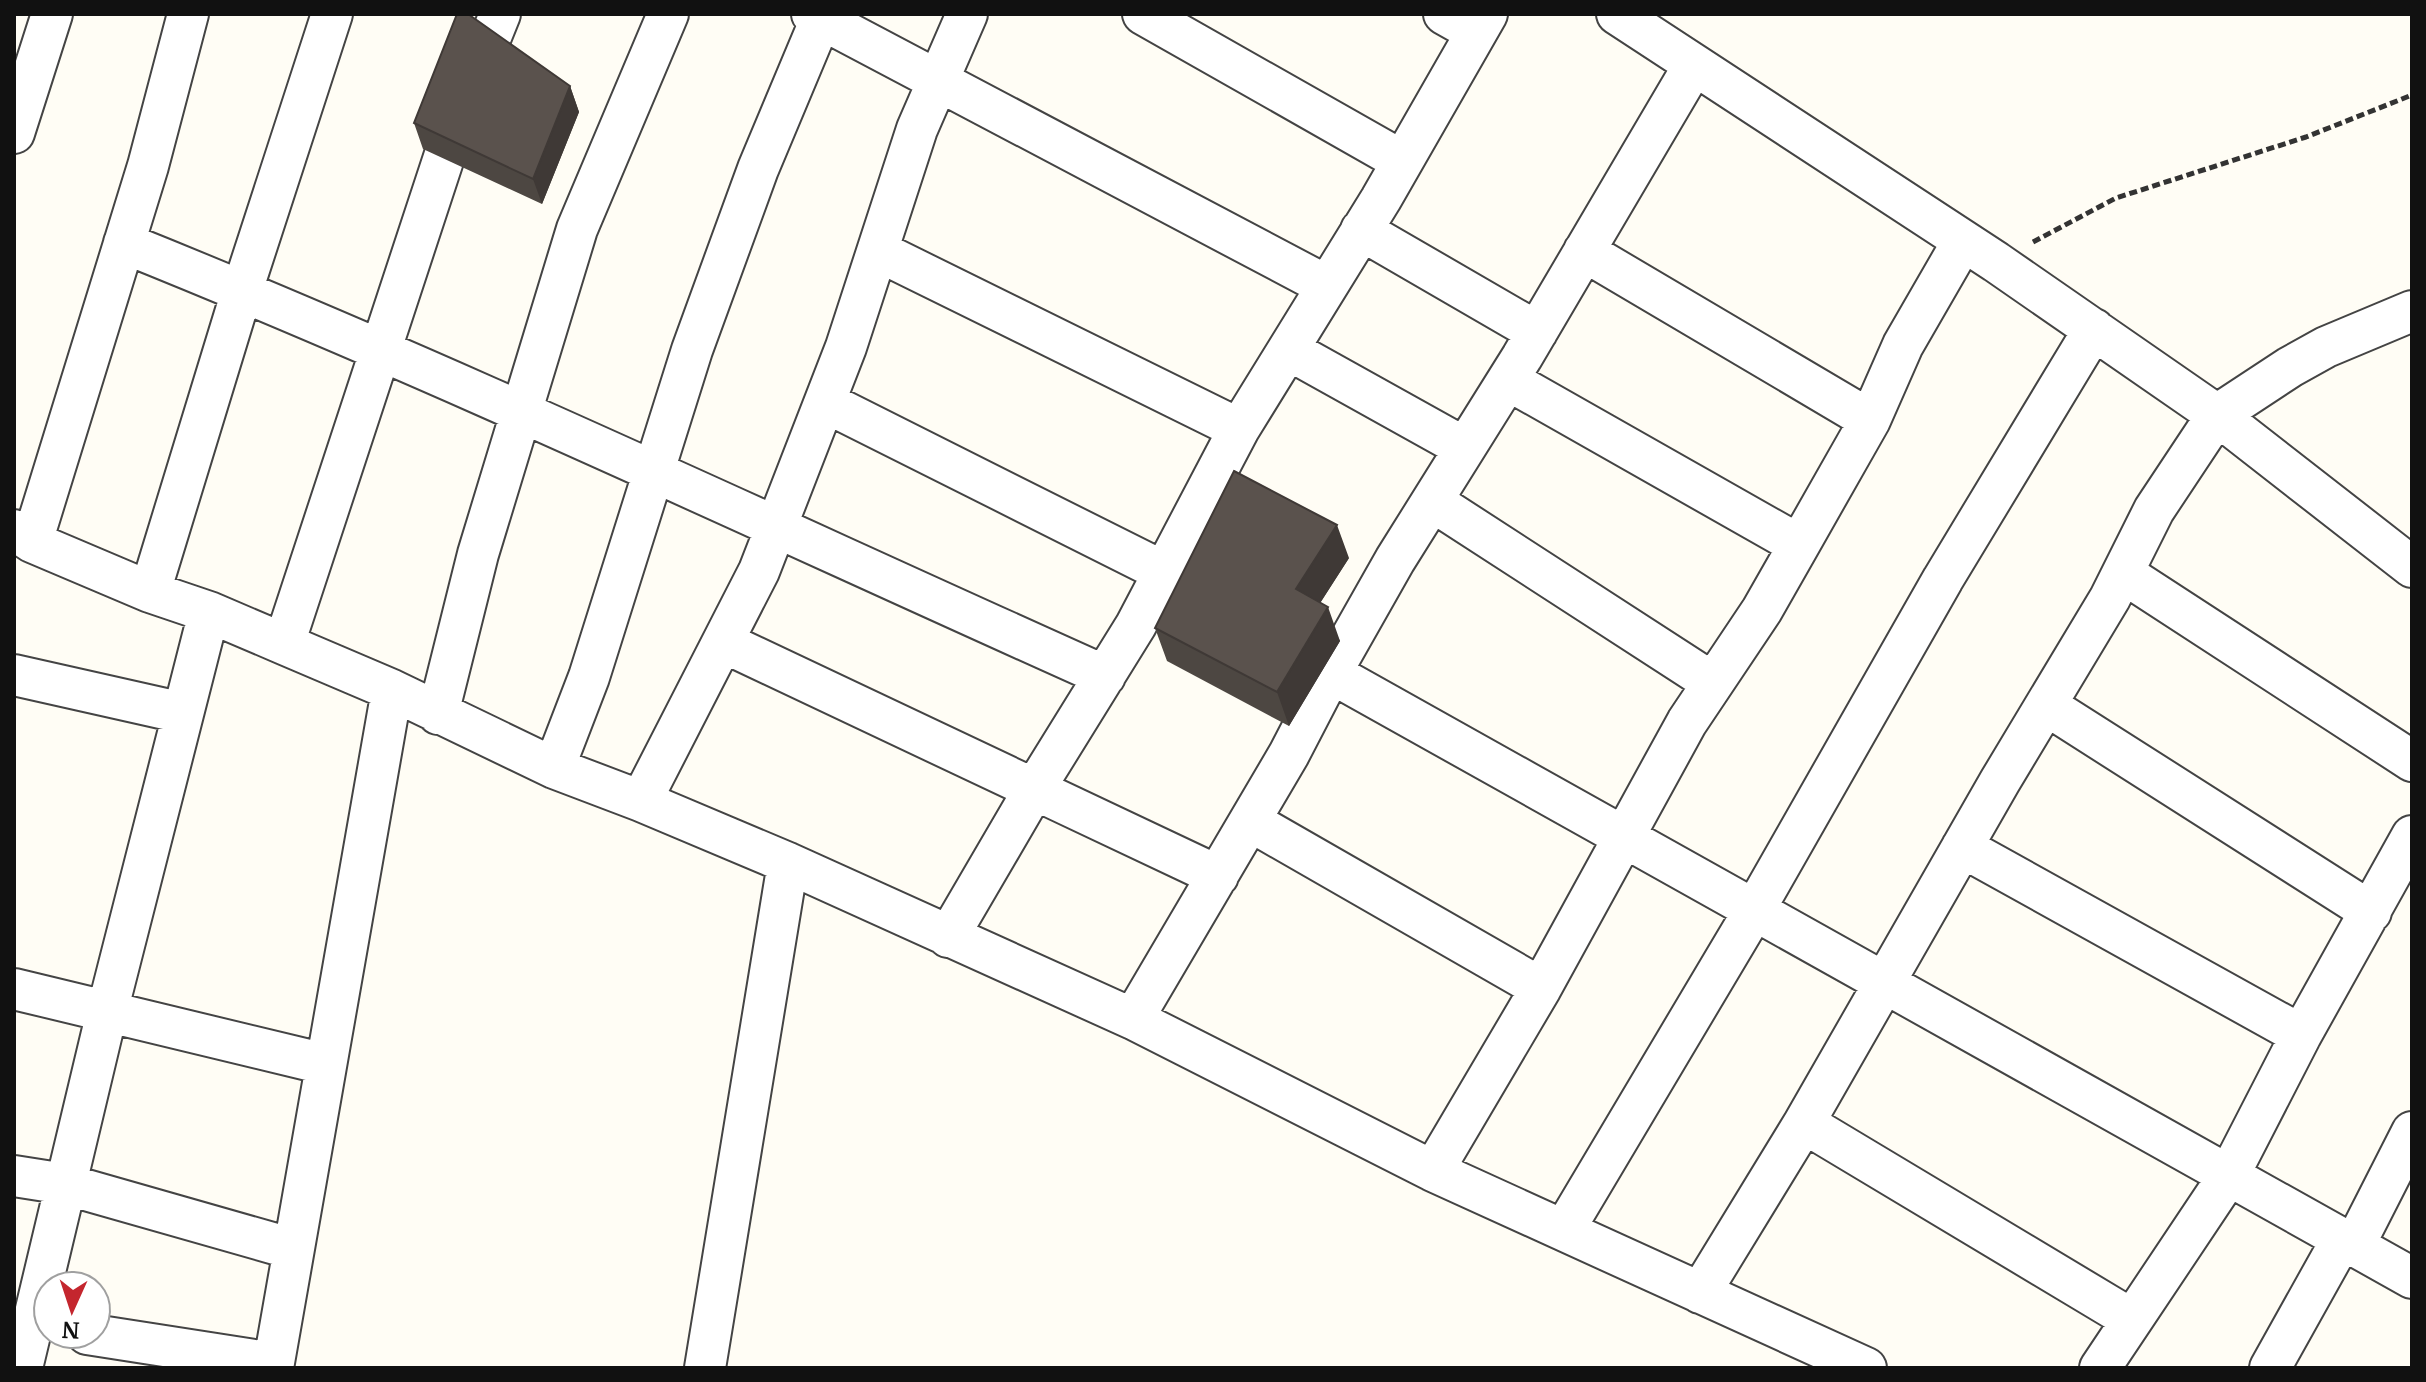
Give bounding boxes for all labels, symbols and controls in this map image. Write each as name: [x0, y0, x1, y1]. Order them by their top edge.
north arrow: [32, 1270, 112, 1350]
text: N: [61, 1316, 80, 1344]

